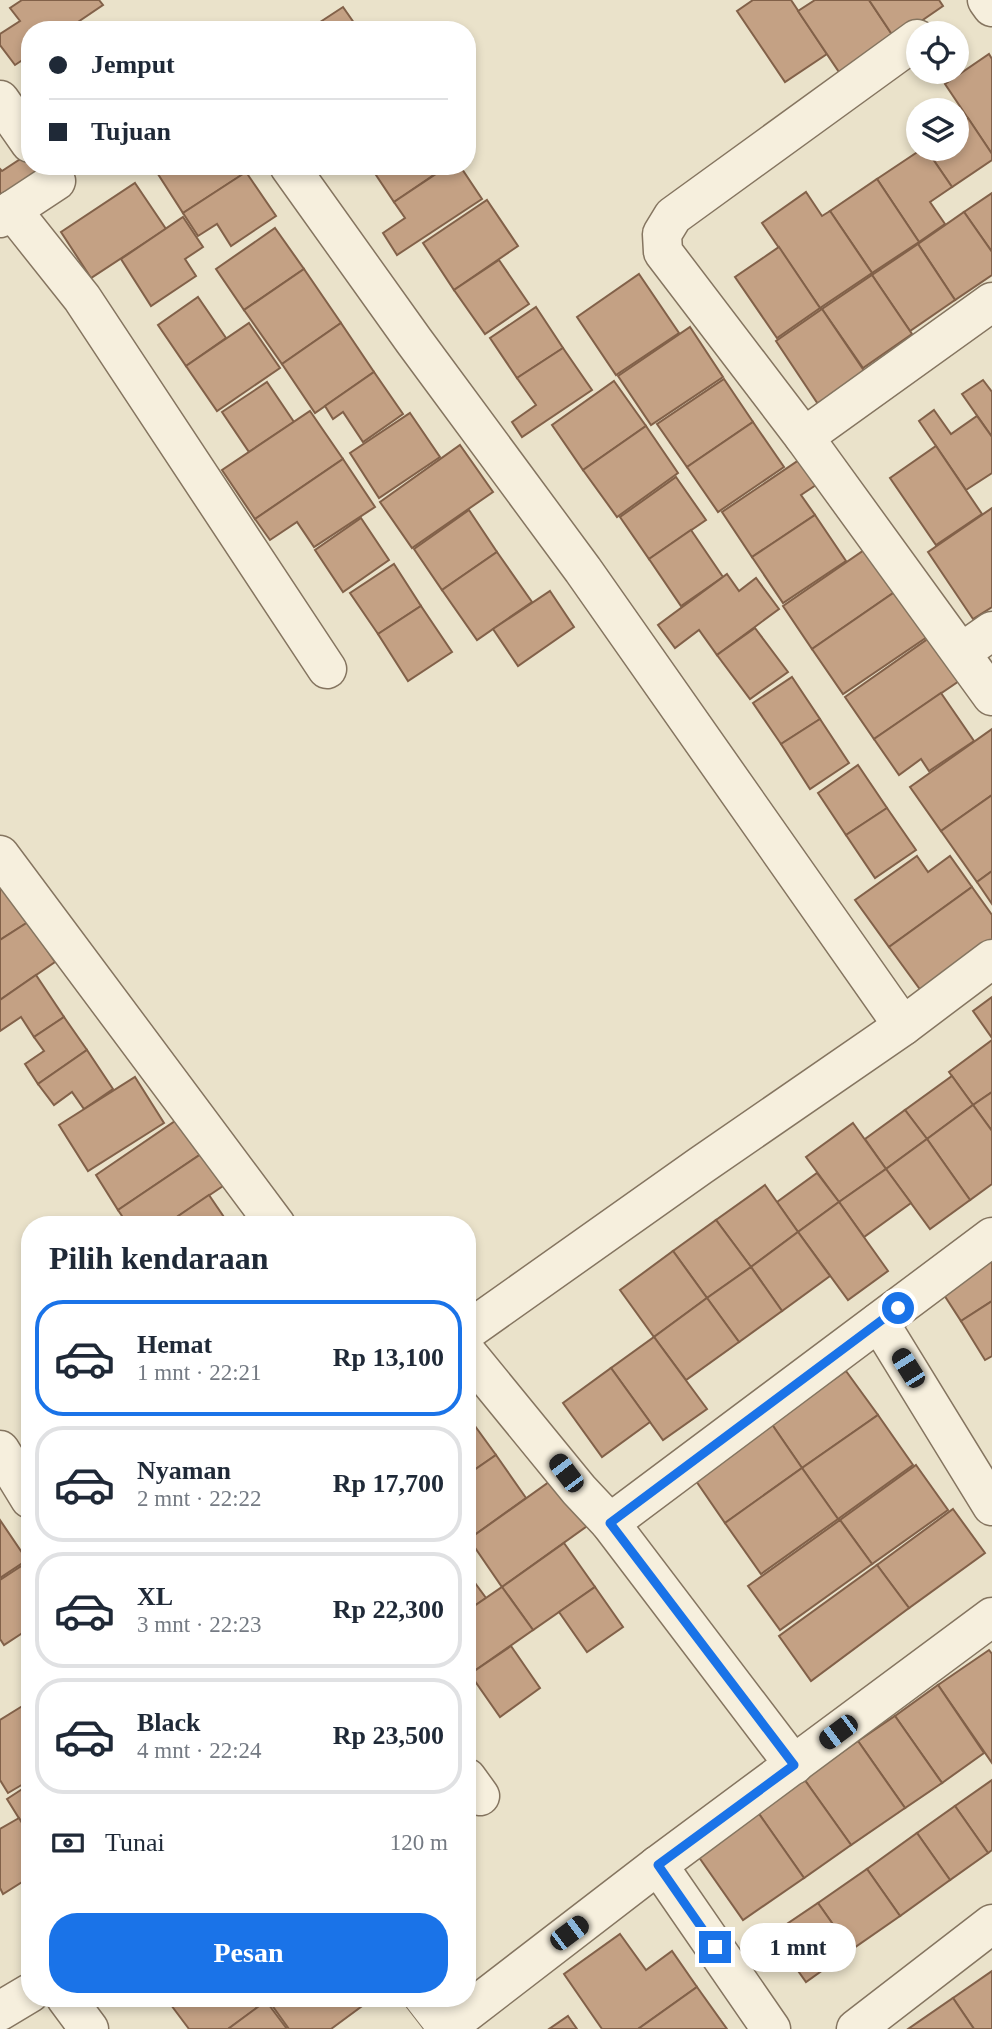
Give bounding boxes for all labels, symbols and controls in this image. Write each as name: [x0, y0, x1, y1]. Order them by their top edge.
map controls: [906, 21, 969, 161]
button: locate: [906, 21, 969, 84]
text: Jemput: [91, 50, 175, 79]
button: layers: [906, 98, 969, 161]
text: Tujuan: [91, 117, 171, 146]
text: Pilih kendaraan: [49, 1240, 269, 1276]
route start: [882, 1292, 914, 1324]
icon: car: [53, 1327, 116, 1390]
text: Hemat: [137, 1330, 212, 1359]
text: Rp 13,100: [333, 1343, 444, 1372]
car: [888, 1345, 929, 1391]
text: 1 mnt · 22:21: [137, 1360, 262, 1385]
car: [545, 1450, 588, 1496]
icon: car: [53, 1453, 116, 1516]
text: Nyaman: [137, 1456, 231, 1485]
text: Rp 17,700: [333, 1469, 444, 1498]
text: 2 mnt · 22:22: [137, 1486, 262, 1511]
icon: car: [53, 1579, 116, 1642]
text: XL: [137, 1582, 173, 1611]
text: Rp 22,300: [333, 1595, 444, 1624]
text: 3 mnt · 22:23: [137, 1612, 262, 1637]
icon: car: [53, 1705, 116, 1768]
text: Black: [137, 1708, 201, 1737]
car: [815, 1711, 862, 1753]
text: Rp 23,500: [333, 1721, 444, 1750]
text: 4 mnt · 22:24: [137, 1738, 262, 1763]
icon: cash: [49, 1824, 87, 1862]
text: Tunai: [105, 1828, 165, 1857]
text: 120 m: [390, 1830, 448, 1855]
car: [546, 1912, 593, 1954]
button: Pesan: [49, 1913, 448, 1993]
callout: 1 mnt: [740, 1923, 855, 1972]
route end: [699, 1931, 731, 1963]
text: 1 mnt: [770, 1935, 826, 1960]

